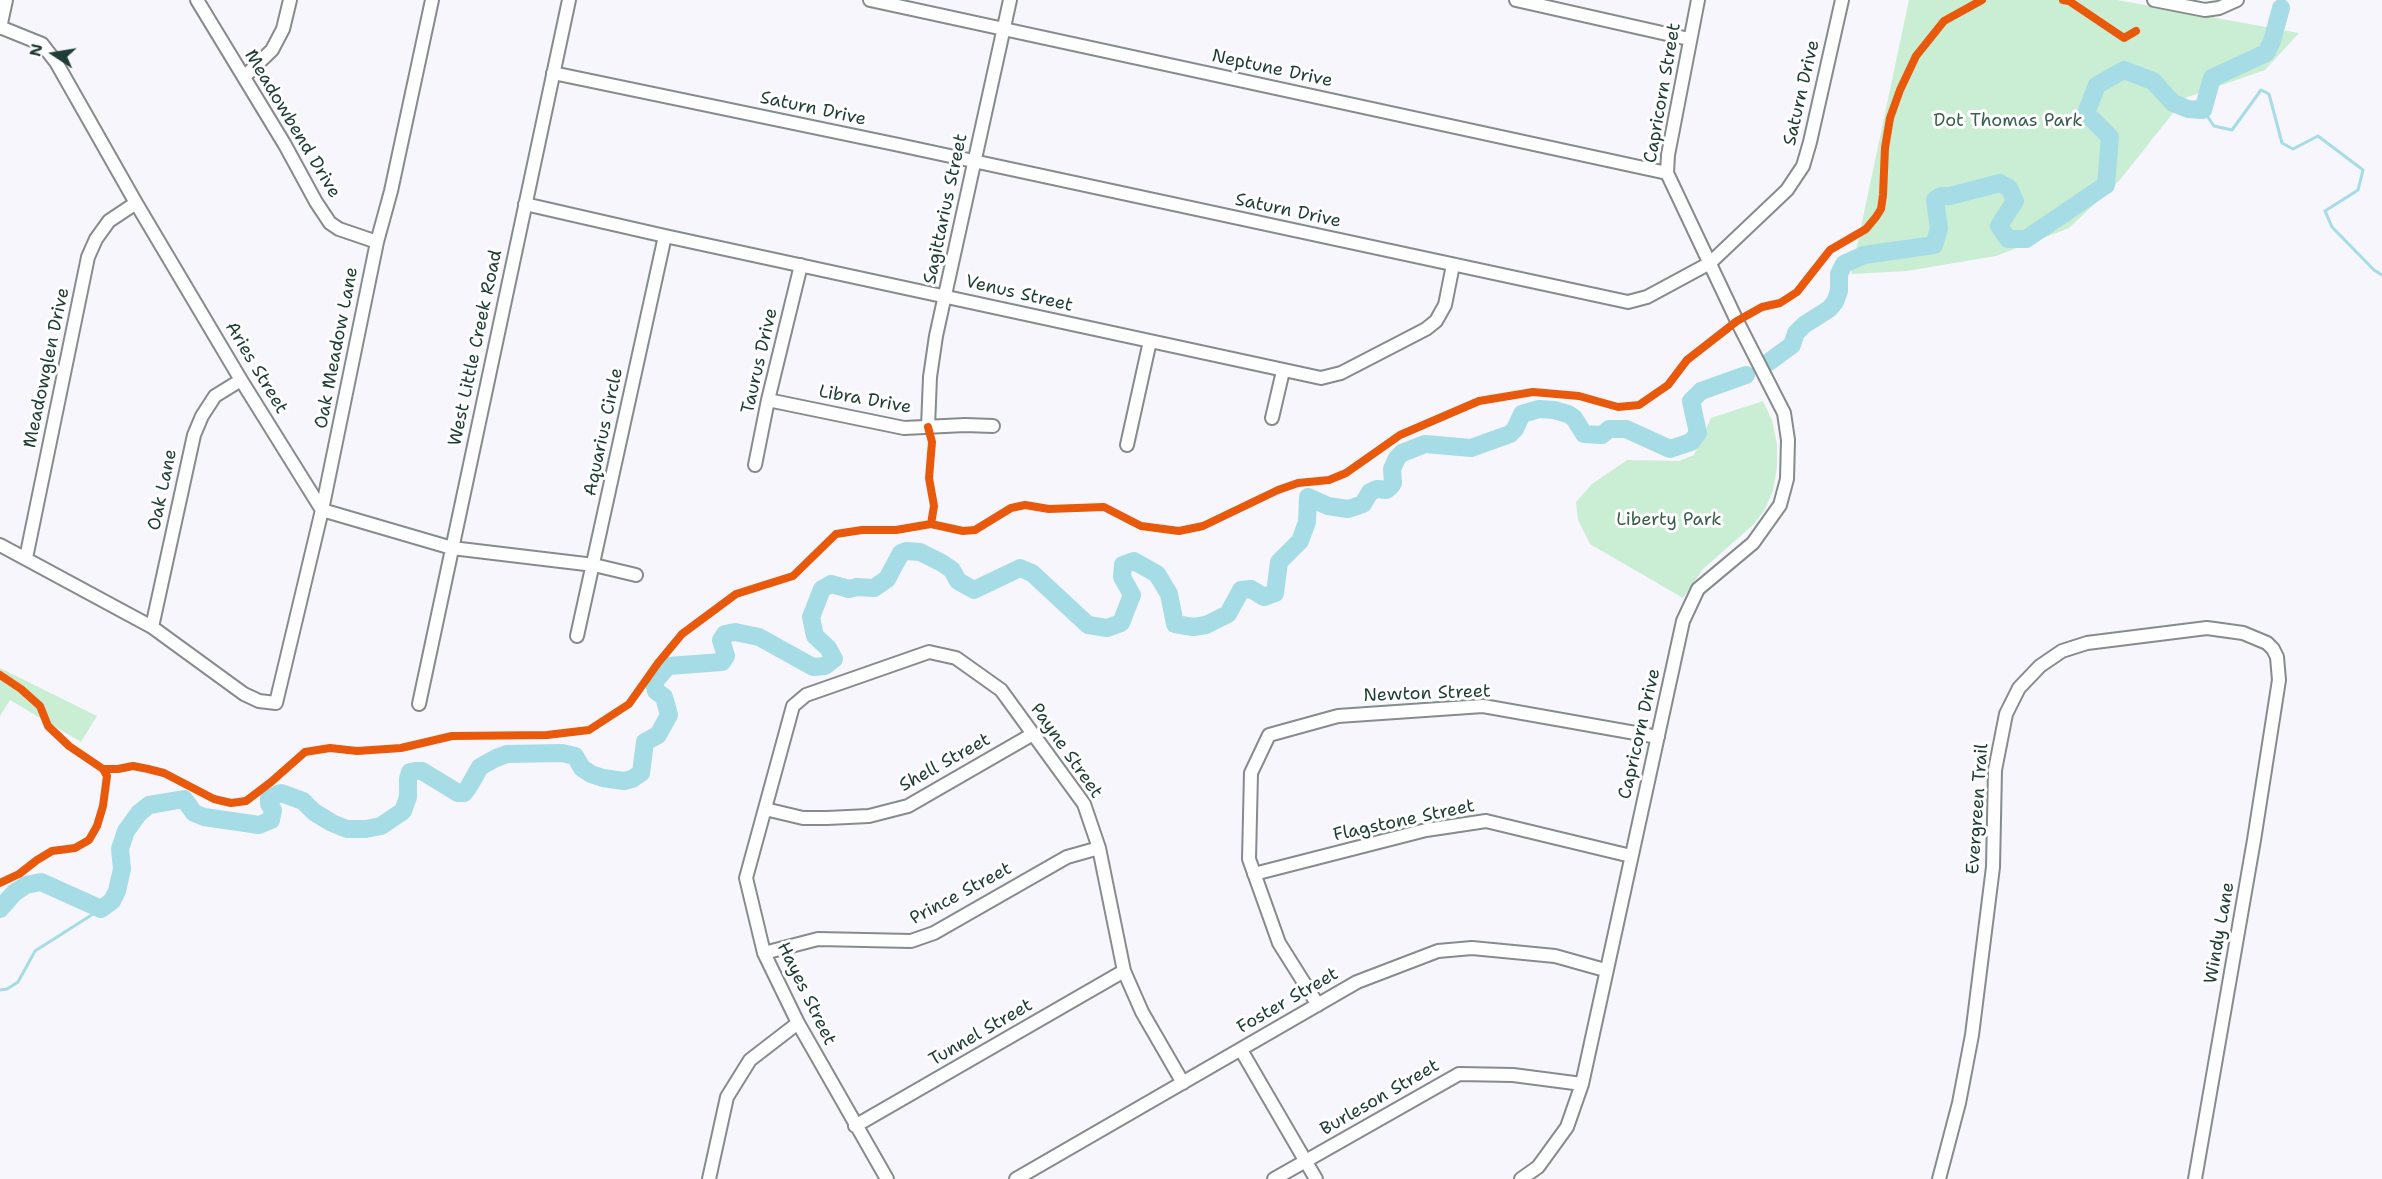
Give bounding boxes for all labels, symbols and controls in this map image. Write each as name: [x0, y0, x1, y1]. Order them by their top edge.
street label: Capricorn Street: [1640, 21, 1686, 165]
north arrow: [24, 24, 84, 84]
street label: Saturn Drive: [1779, 38, 1825, 148]
text: N: [24, 42, 47, 59]
street label: Meadowbend Drive: [239, 46, 345, 202]
street label: Neptune Drive: [1210, 46, 1334, 92]
street label: Saturn Drive: [758, 87, 868, 131]
park label: Dot Thomas Park: [1933, 110, 2083, 132]
street label: Sagittarius Street: [919, 132, 973, 286]
street label: Saturn Drive: [1233, 189, 1343, 233]
street label: West Little Creek Road: [445, 248, 507, 448]
street label: Oak Meadow Lane: [311, 265, 363, 431]
street label: Venus Street: [963, 271, 1075, 317]
street label: Meadowglen Drive: [19, 286, 75, 450]
street label: Taurus Drive: [737, 306, 783, 416]
street label: Aries Street: [220, 318, 292, 418]
street label: Aquarius Circle: [580, 366, 628, 498]
street label: Libra Drive: [817, 381, 913, 419]
street label: Oak Lane: [144, 447, 182, 533]
park label: Liberty Park: [1616, 509, 1722, 531]
street label: Capricorn Drive: [1614, 667, 1666, 801]
street label: Newton Street: [1363, 681, 1491, 707]
street label: Payne Street: [1025, 699, 1107, 803]
street label: Shell Street: [896, 729, 994, 797]
street label: Evergreen Trail: [1963, 743, 1993, 875]
street label: Flagstone Street: [1331, 795, 1477, 847]
street label: Prince Street: [907, 858, 1015, 930]
street label: Windy Lane: [2200, 881, 2240, 985]
street label: Hayes Street: [772, 939, 840, 1049]
street label: Foster Street: [1234, 963, 1342, 1039]
street label: Tunnel Street: [925, 995, 1037, 1071]
street label: Burleson Street: [1317, 1055, 1443, 1141]

